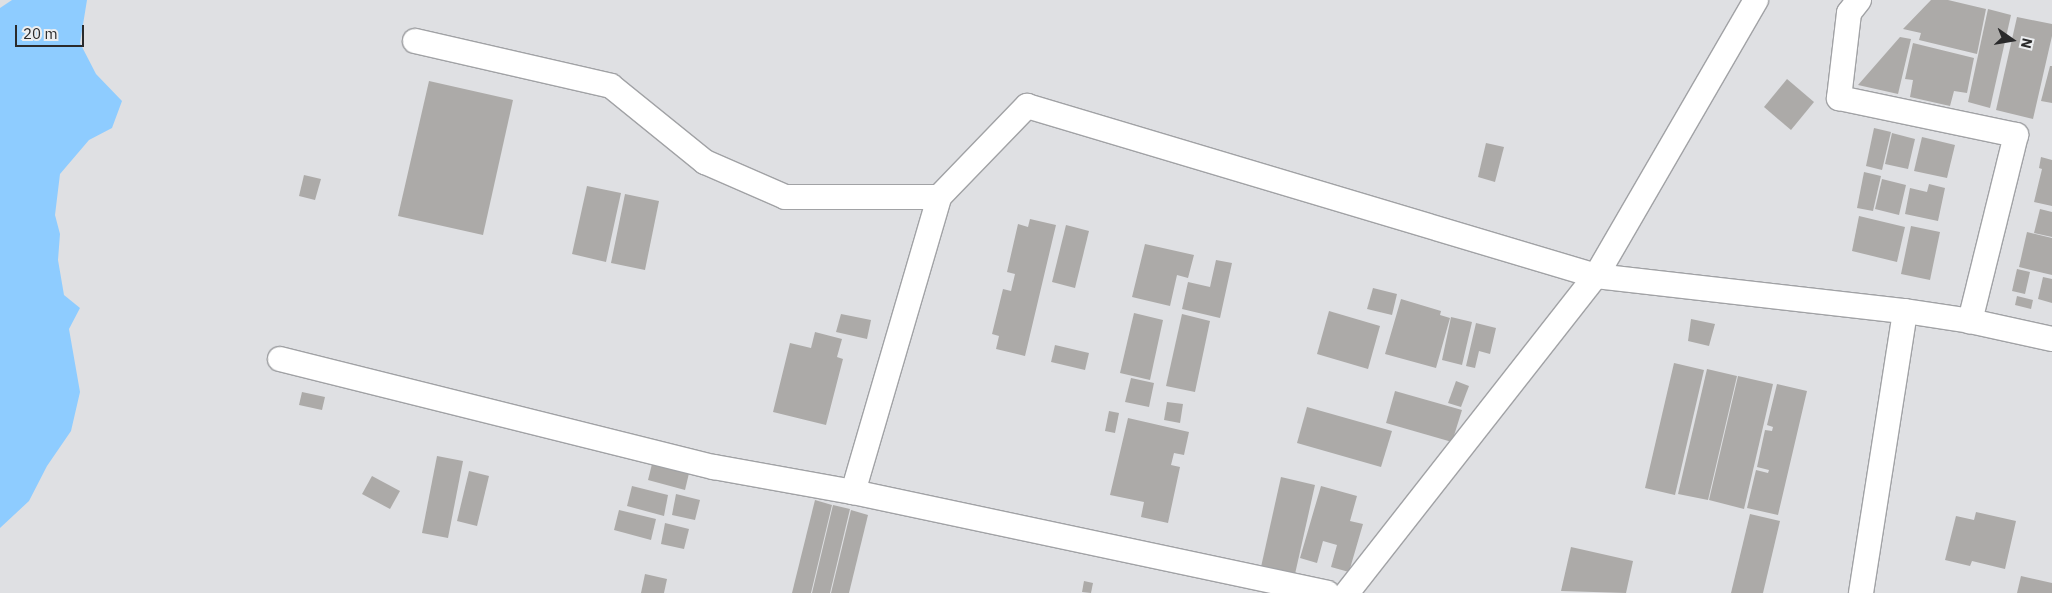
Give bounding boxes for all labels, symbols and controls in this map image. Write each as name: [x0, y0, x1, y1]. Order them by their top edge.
scale bar: [18, 15, 86, 47]
north arrow: [1987, 15, 2037, 65]
text: 20 m: [23, 24, 58, 43]
text: N: [2017, 36, 2037, 50]

